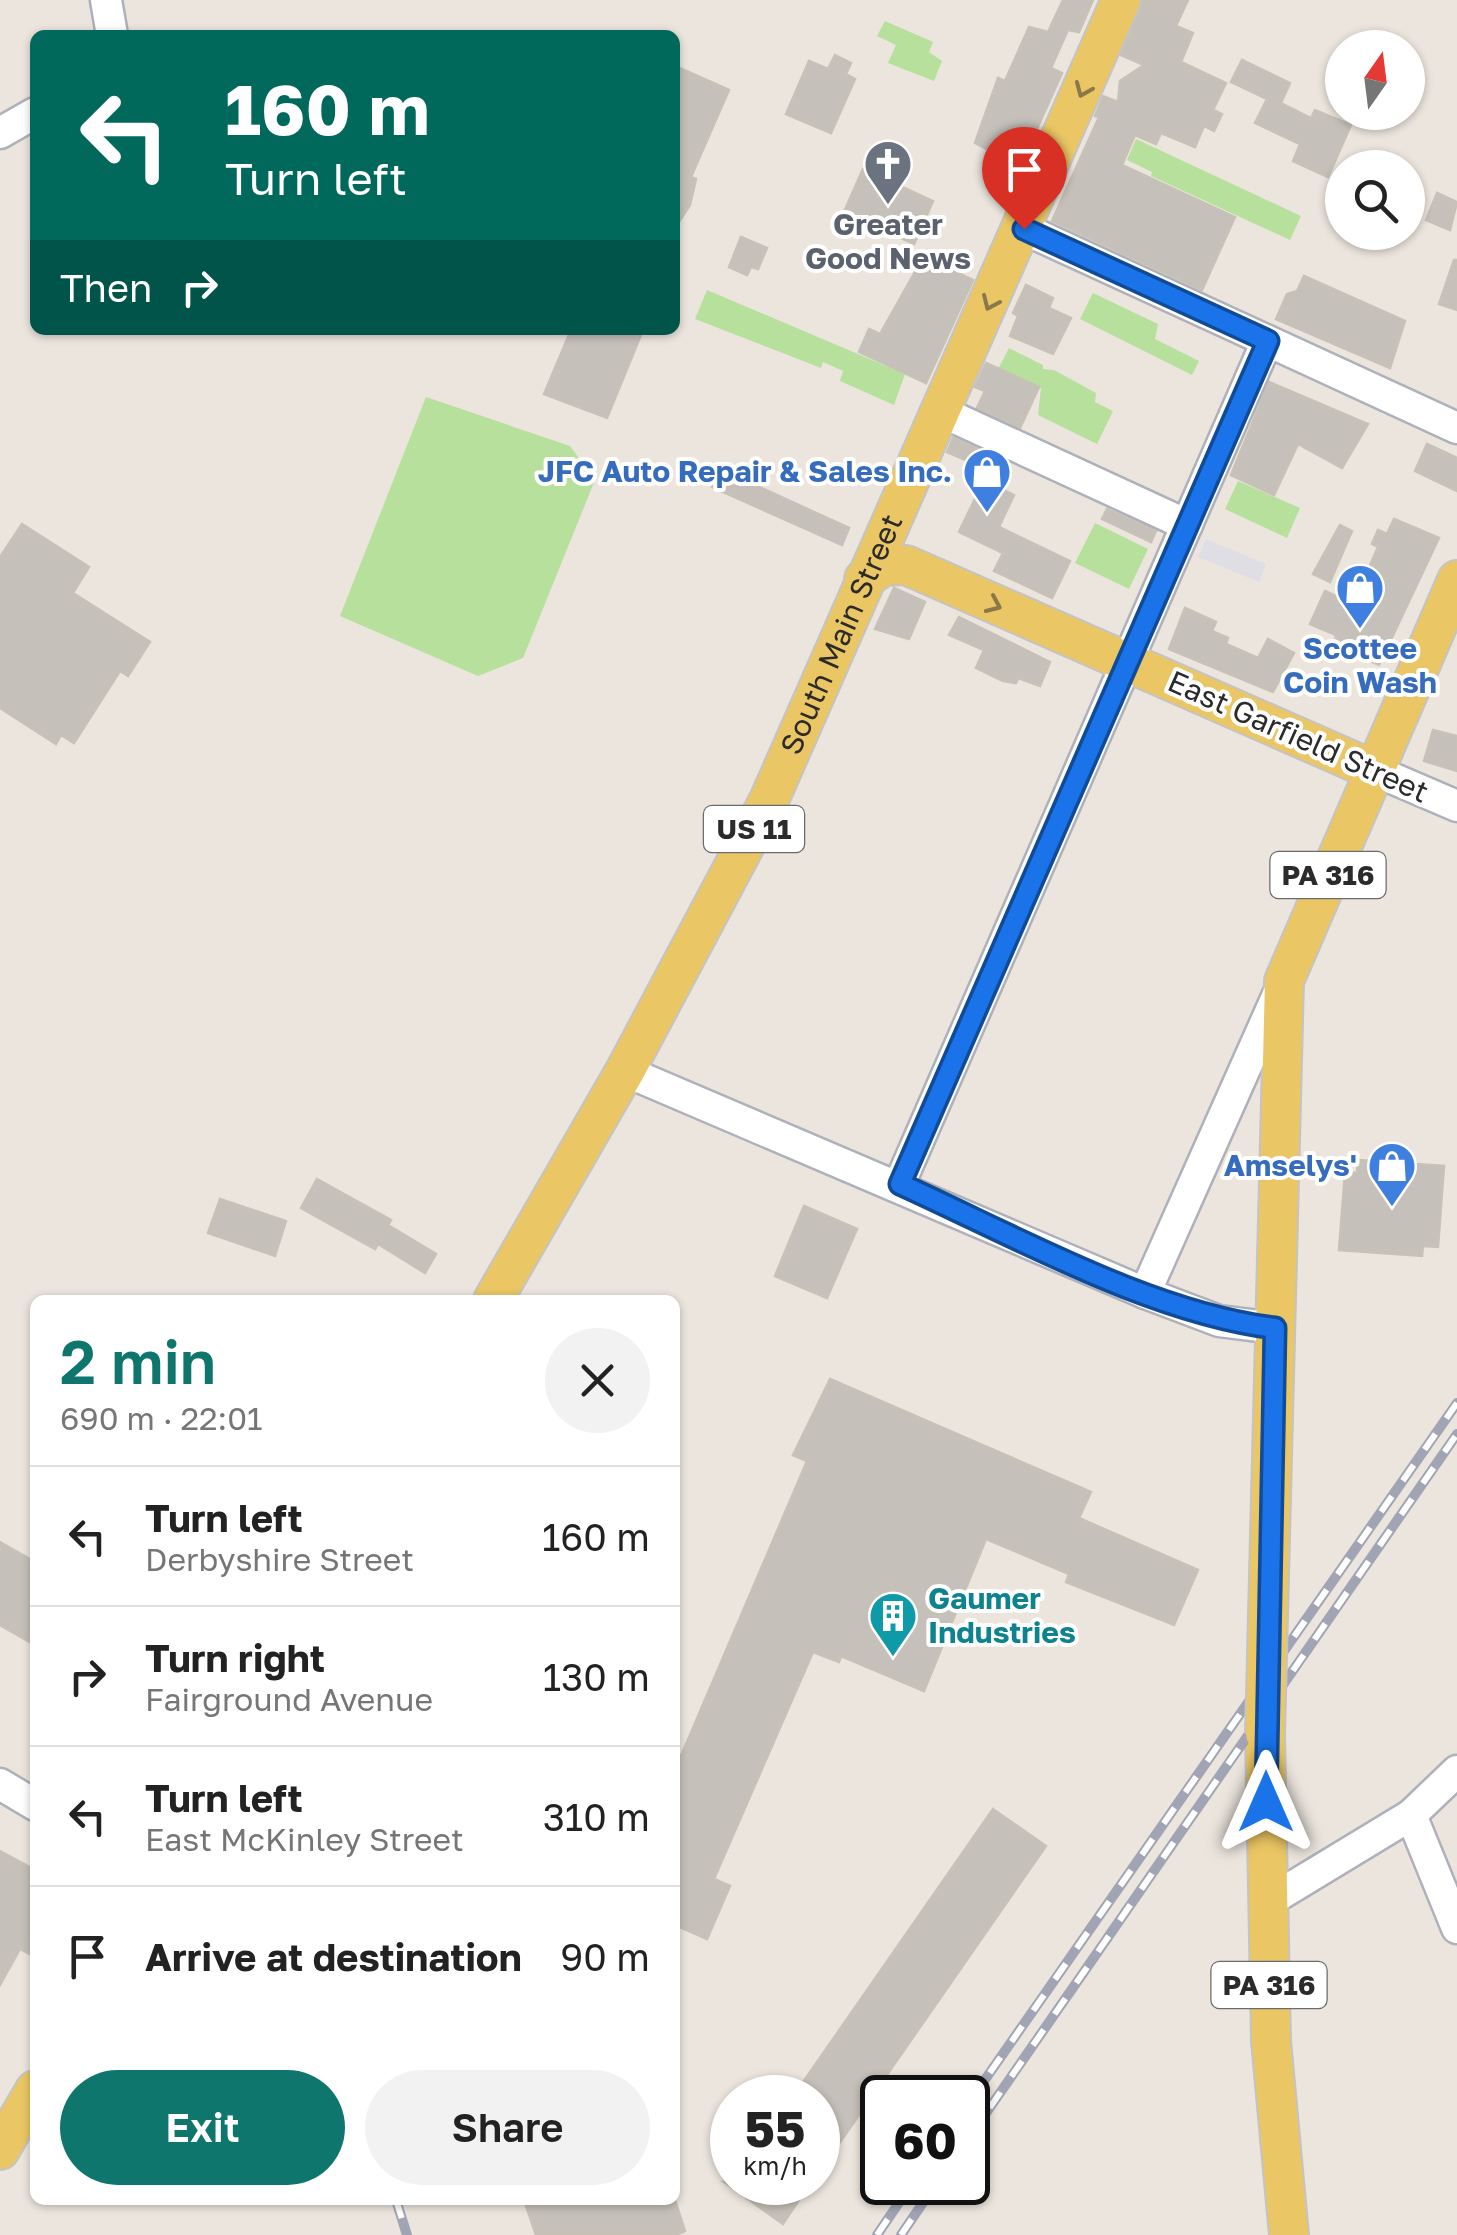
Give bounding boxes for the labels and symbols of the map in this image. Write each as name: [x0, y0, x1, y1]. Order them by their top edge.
north arrow: [1325, 30, 1425, 130]
one-way arrow: [1075, 80, 1095, 98]
pin: [982, 127, 1067, 230]
church icon: Greater Good News: [862, 138, 914, 206]
place label: Greater Good News: [805, 206, 971, 276]
one-way arrow: [982, 293, 1002, 311]
shop icon: JFC Auto Repair & Sales Inc.: [961, 446, 1013, 514]
place label: JFC Auto Repair & Sales Inc.: [538, 453, 952, 489]
street label: South Main Street: [772, 508, 910, 760]
shop icon: Scottee Coin Wash: [1334, 562, 1386, 630]
one-way arrow: [984, 593, 1002, 613]
place label: Scottee Coin Wash: [1283, 630, 1437, 700]
street label: East Garfield Street: [1163, 662, 1434, 810]
road number: US 11: [704, 806, 804, 852]
road number: PA 316: [1270, 852, 1386, 898]
shop icon: Amselys': [1366, 1140, 1418, 1208]
place label: Amselys': [1224, 1147, 1357, 1183]
place label: Gaumer Industries: [928, 1580, 1076, 1650]
building icon: Gaumer Industries: [867, 1590, 919, 1658]
position arrow: [1214, 1750, 1318, 1854]
road number: PA 316: [1212, 1962, 1326, 2008]
speed limit sign: 60: [860, 2075, 990, 2205]

